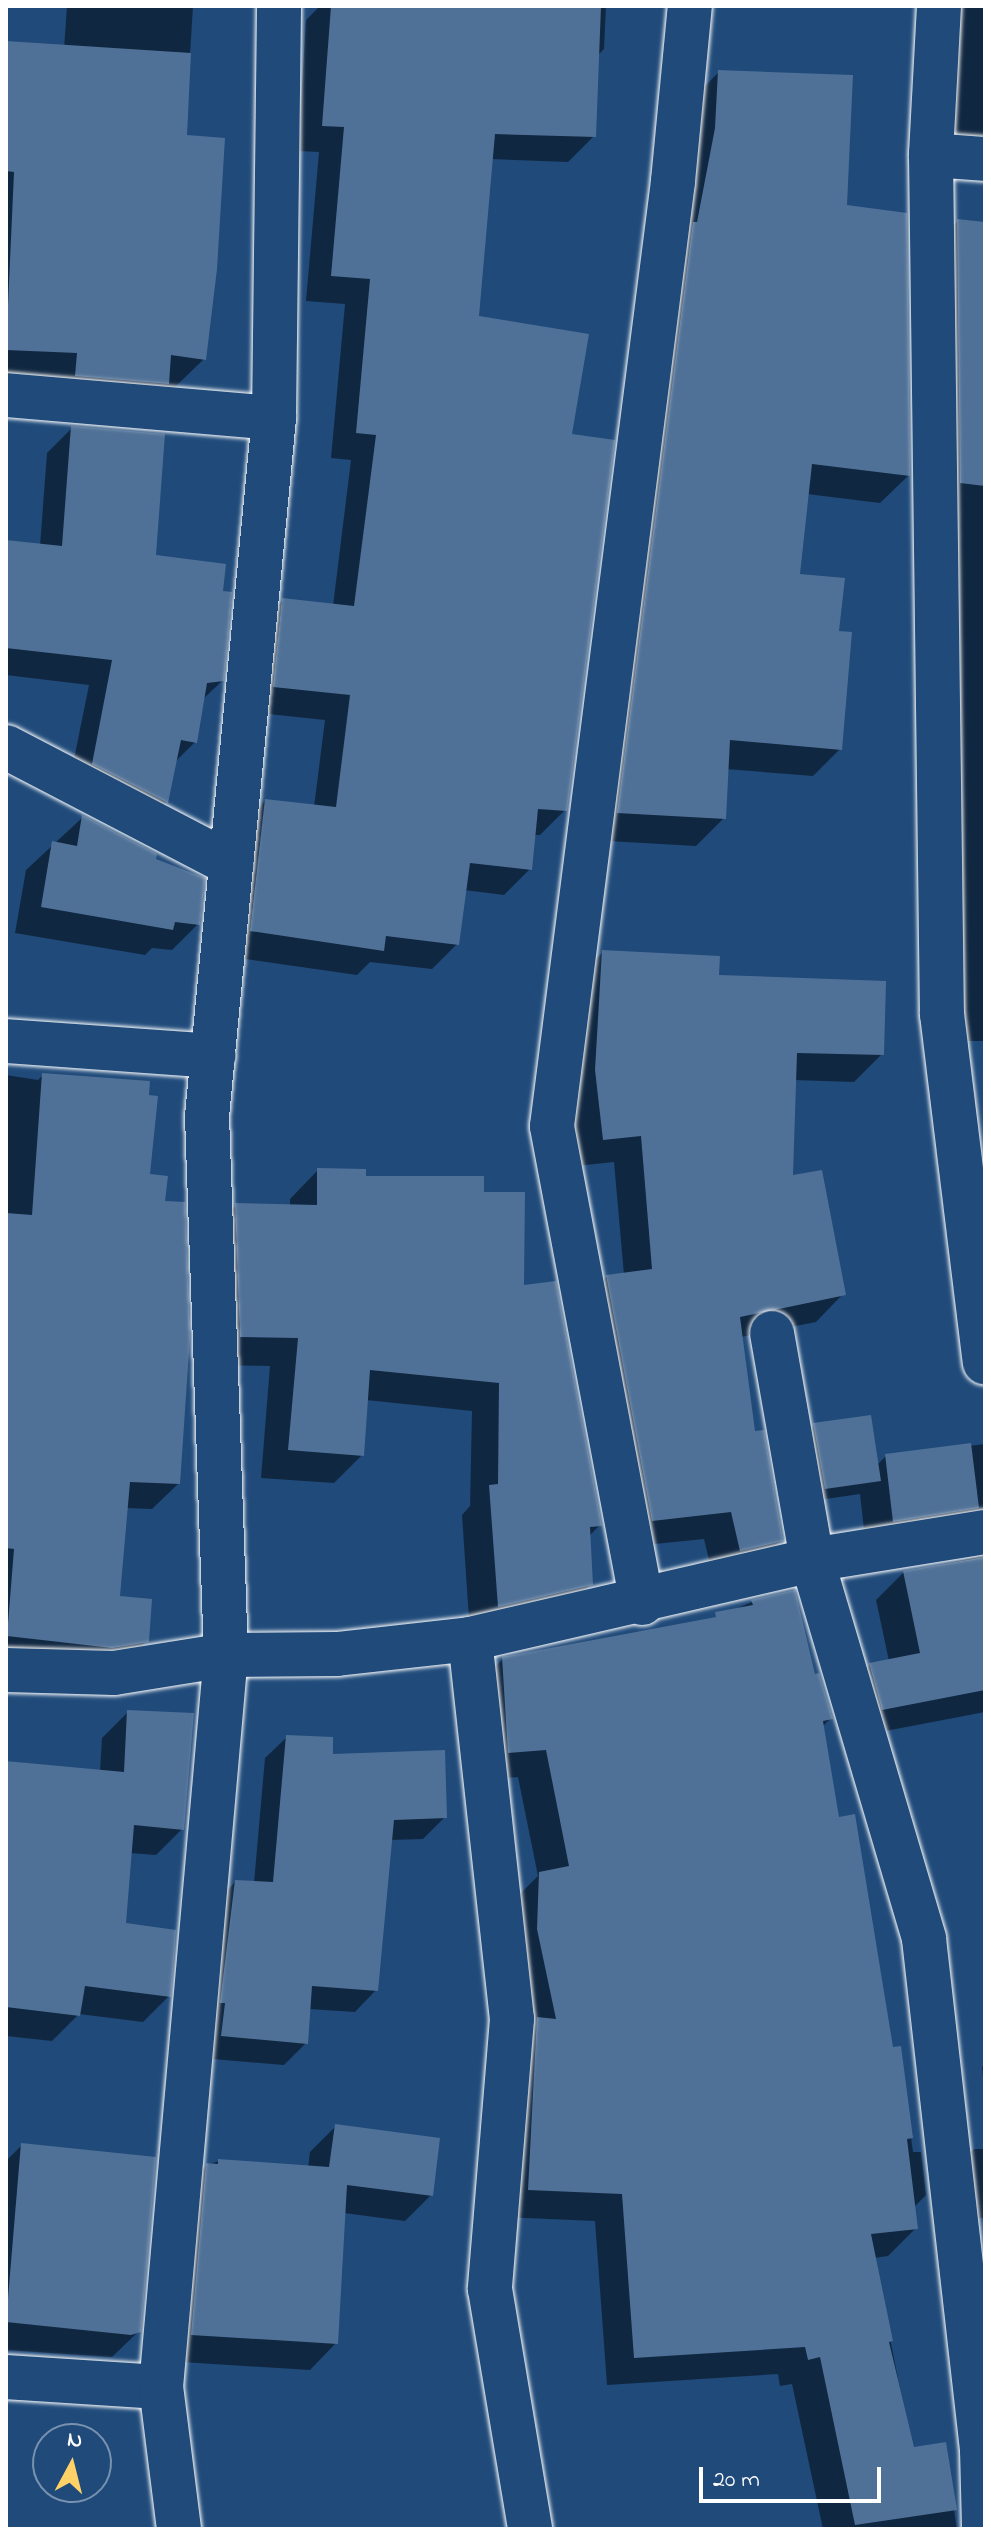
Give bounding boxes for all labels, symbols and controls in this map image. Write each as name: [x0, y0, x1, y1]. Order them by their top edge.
north arrow: [32, 2423, 112, 2503]
text: N: [65, 2424, 84, 2458]
scale bar: [703, 2451, 885, 2501]
text: 20 m: [713, 2463, 760, 2498]

